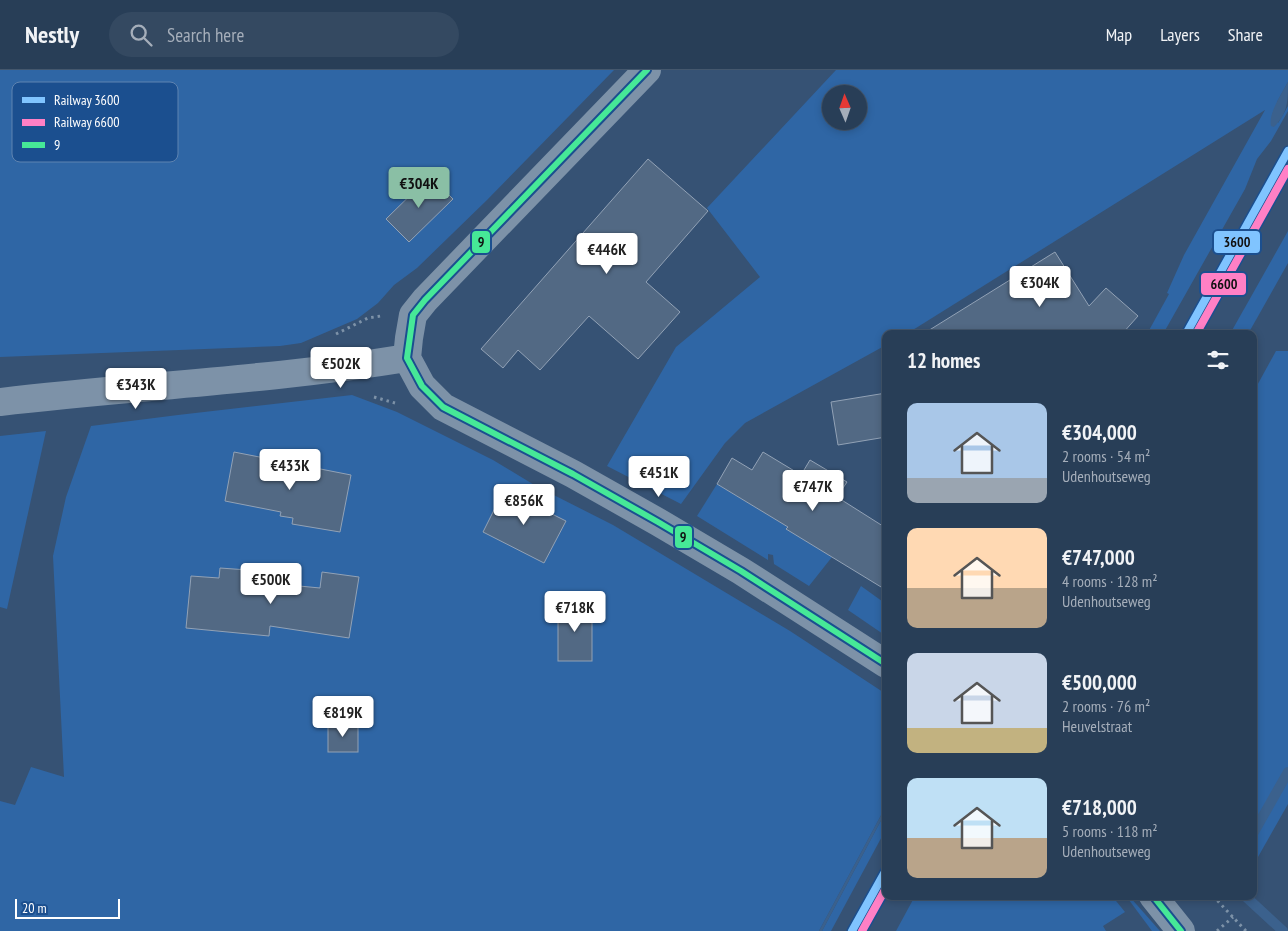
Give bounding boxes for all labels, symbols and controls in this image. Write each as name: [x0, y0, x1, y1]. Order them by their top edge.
search box: [109, 12, 459, 57]
text: Nestly: [25, 19, 79, 50]
icon: search: [127, 21, 155, 49]
text: Search here: [167, 23, 244, 47]
text: Map: [1106, 23, 1132, 46]
text: Layers: [1160, 23, 1200, 46]
text: Share: [1228, 23, 1263, 46]
legend: [12, 82, 178, 162]
north arrow: [822, 85, 868, 130]
map controls: [822, 85, 867, 130]
text: Railway 3600: [54, 91, 120, 109]
text: Railway 6600: [54, 113, 120, 131]
text: 9: [54, 136, 60, 154]
pin: €304K: [384, 166, 454, 209]
text: €304K: [400, 173, 438, 193]
line badge: 9: [471, 230, 491, 254]
line badge: 3600: [1213, 230, 1261, 254]
pin: €446K: [572, 232, 642, 275]
text: 9: [478, 233, 485, 251]
text: 3600: [1224, 233, 1251, 251]
text: €446K: [588, 239, 626, 259]
pin: €304K: [1005, 266, 1075, 308]
text: €304K: [1021, 272, 1059, 292]
line badge: 6600: [1200, 272, 1247, 296]
text: 6600: [1211, 275, 1238, 293]
pin: €502K: [306, 346, 376, 389]
icon: filters: [1204, 346, 1232, 374]
text: 12 homes: [907, 347, 980, 374]
text: €502K: [322, 353, 360, 373]
pin: €343K: [101, 368, 171, 410]
text: €343K: [117, 374, 155, 394]
text: €304,000: [1062, 419, 1137, 446]
icon: home: [947, 423, 1007, 483]
text: 2 rooms · 54 m²: [1062, 446, 1150, 466]
pin: €433K: [255, 448, 325, 491]
text: €433K: [271, 455, 309, 475]
pin: €451K: [624, 456, 694, 498]
text: €451K: [640, 462, 678, 482]
text: Udenhoutseweg: [1062, 466, 1151, 486]
pin: €747K: [778, 470, 848, 512]
text: €747K: [794, 476, 832, 496]
pin: €856K: [489, 484, 559, 526]
text: €856K: [505, 490, 543, 510]
line badge: 9: [674, 525, 693, 549]
text: 9: [680, 528, 687, 546]
text: €747,000: [1062, 544, 1135, 571]
icon: home: [947, 548, 1007, 608]
pin: €500K: [236, 562, 306, 605]
text: €500K: [252, 569, 290, 589]
text: 4 rooms · 128 m²: [1062, 571, 1158, 591]
pin: €718K: [540, 590, 610, 633]
text: Udenhoutseweg: [1062, 591, 1151, 611]
text: €718K: [556, 597, 594, 617]
text: €500,000: [1062, 669, 1137, 696]
icon: home: [947, 673, 1007, 733]
pin: €819K: [308, 696, 378, 738]
text: 2 rooms · 76 m²: [1062, 696, 1150, 716]
text: €819K: [324, 702, 362, 722]
text: Heuvelstraat: [1062, 716, 1132, 736]
text: €718,000: [1062, 794, 1137, 821]
icon: home: [947, 798, 1007, 858]
text: 5 rooms · 118 m²: [1062, 821, 1158, 841]
text: Udenhoutseweg: [1062, 841, 1151, 861]
scale bar: [15, 896, 120, 919]
text: 20 m: [22, 899, 47, 917]

